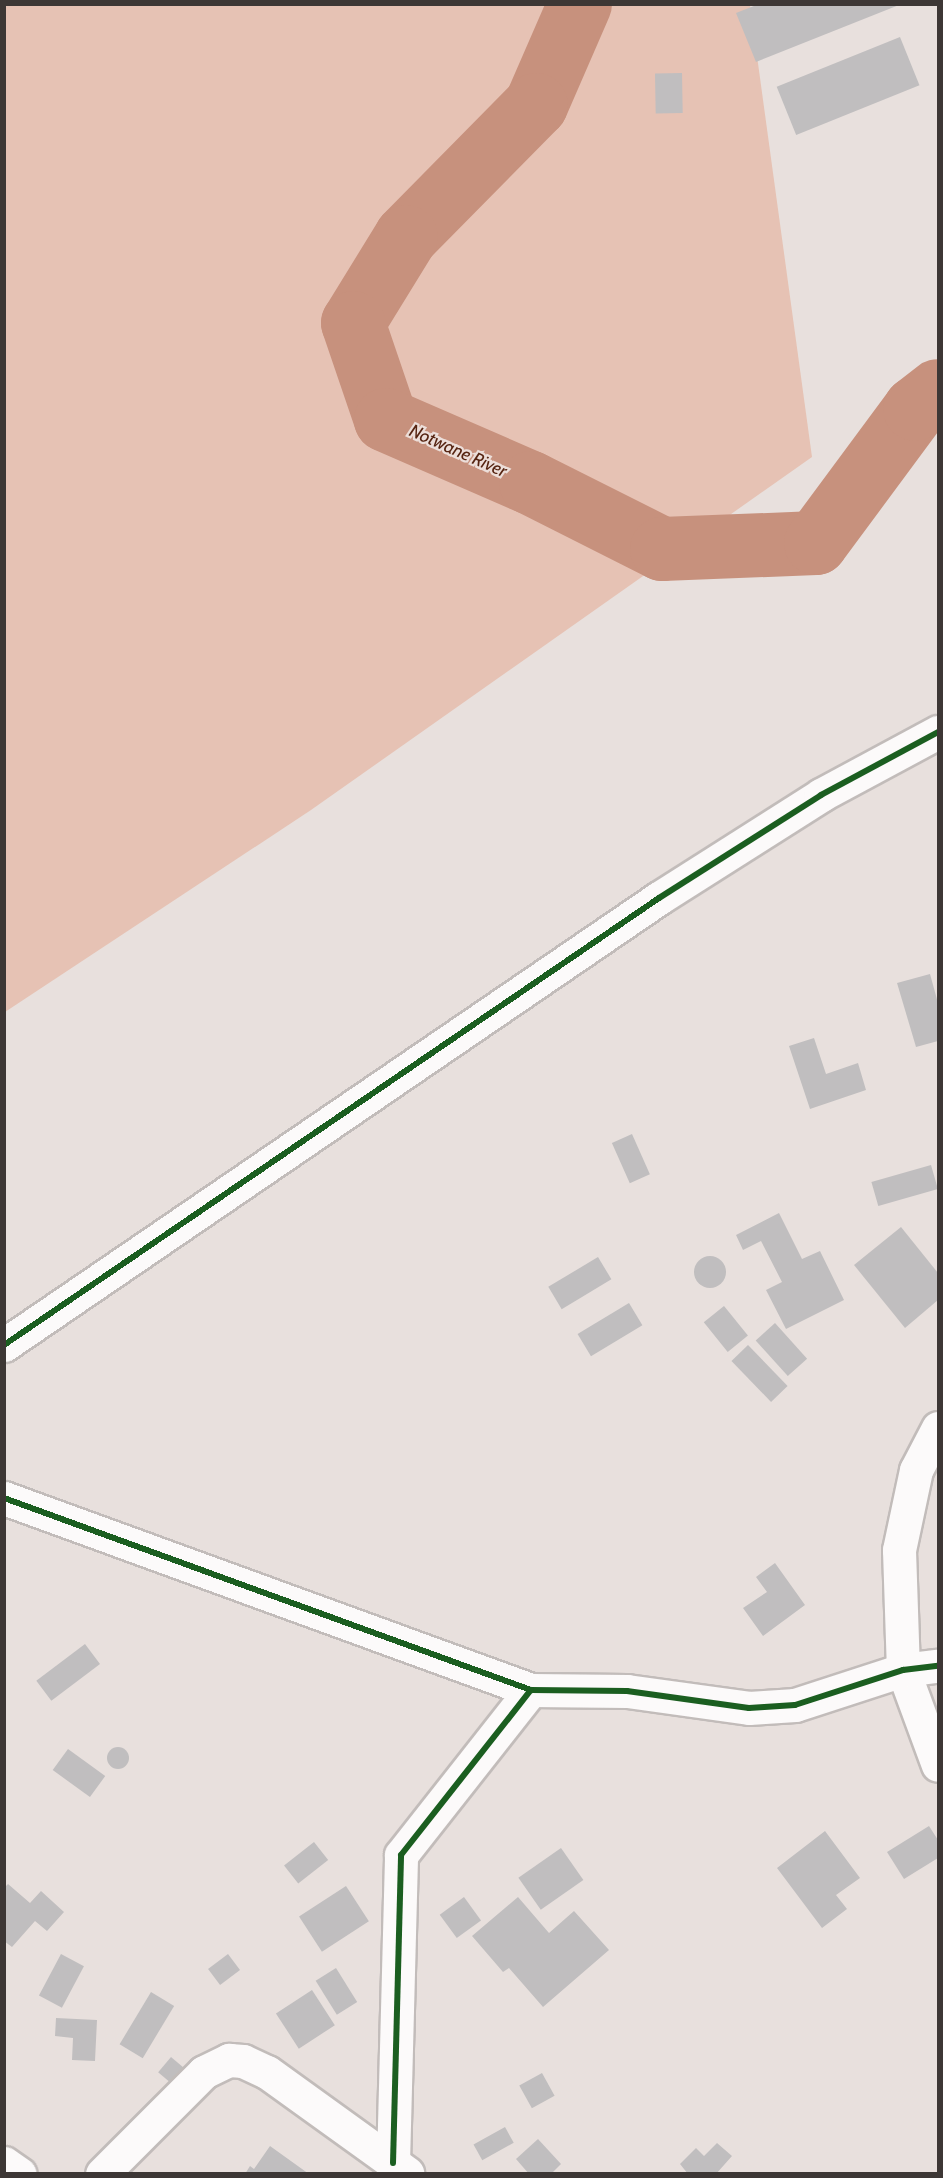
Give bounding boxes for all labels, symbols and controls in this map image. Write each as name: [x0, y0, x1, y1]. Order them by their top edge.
water label: Notwane River: [406, 420, 510, 482]

